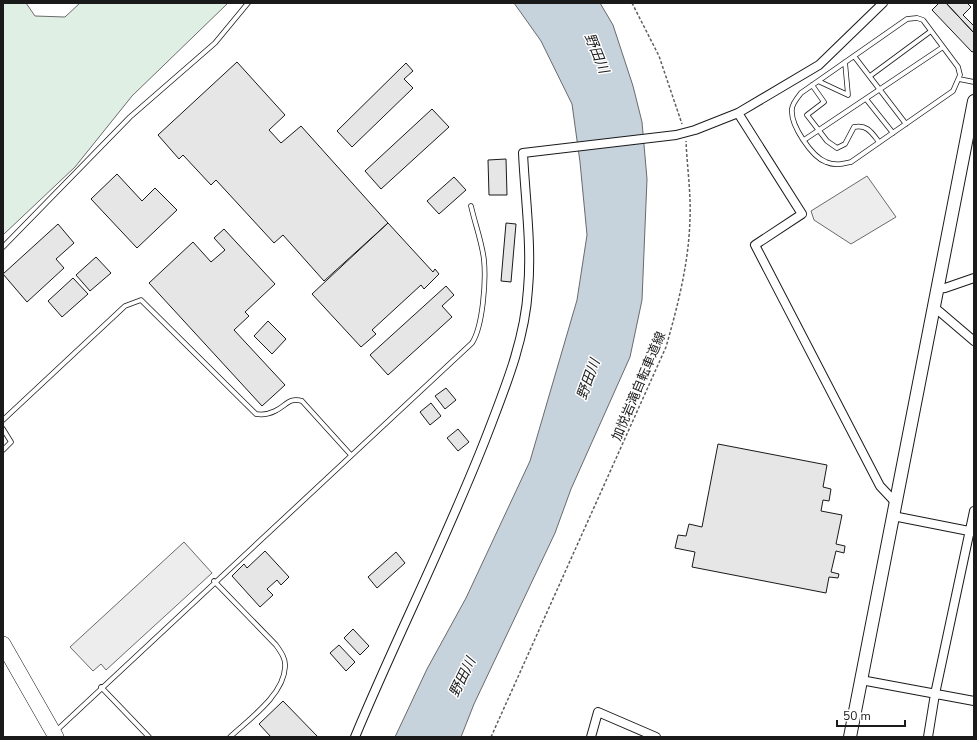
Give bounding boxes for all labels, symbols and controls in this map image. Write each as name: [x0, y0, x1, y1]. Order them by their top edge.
water label: 野田川: [580, 30, 614, 78]
street label: 加悦岩滝自転車道線: [608, 329, 670, 444]
water label: 野田川: [572, 354, 605, 402]
water label: 野田川: [445, 652, 481, 700]
scale bar: [837, 702, 905, 728]
text: 50 m: [843, 708, 871, 724]

